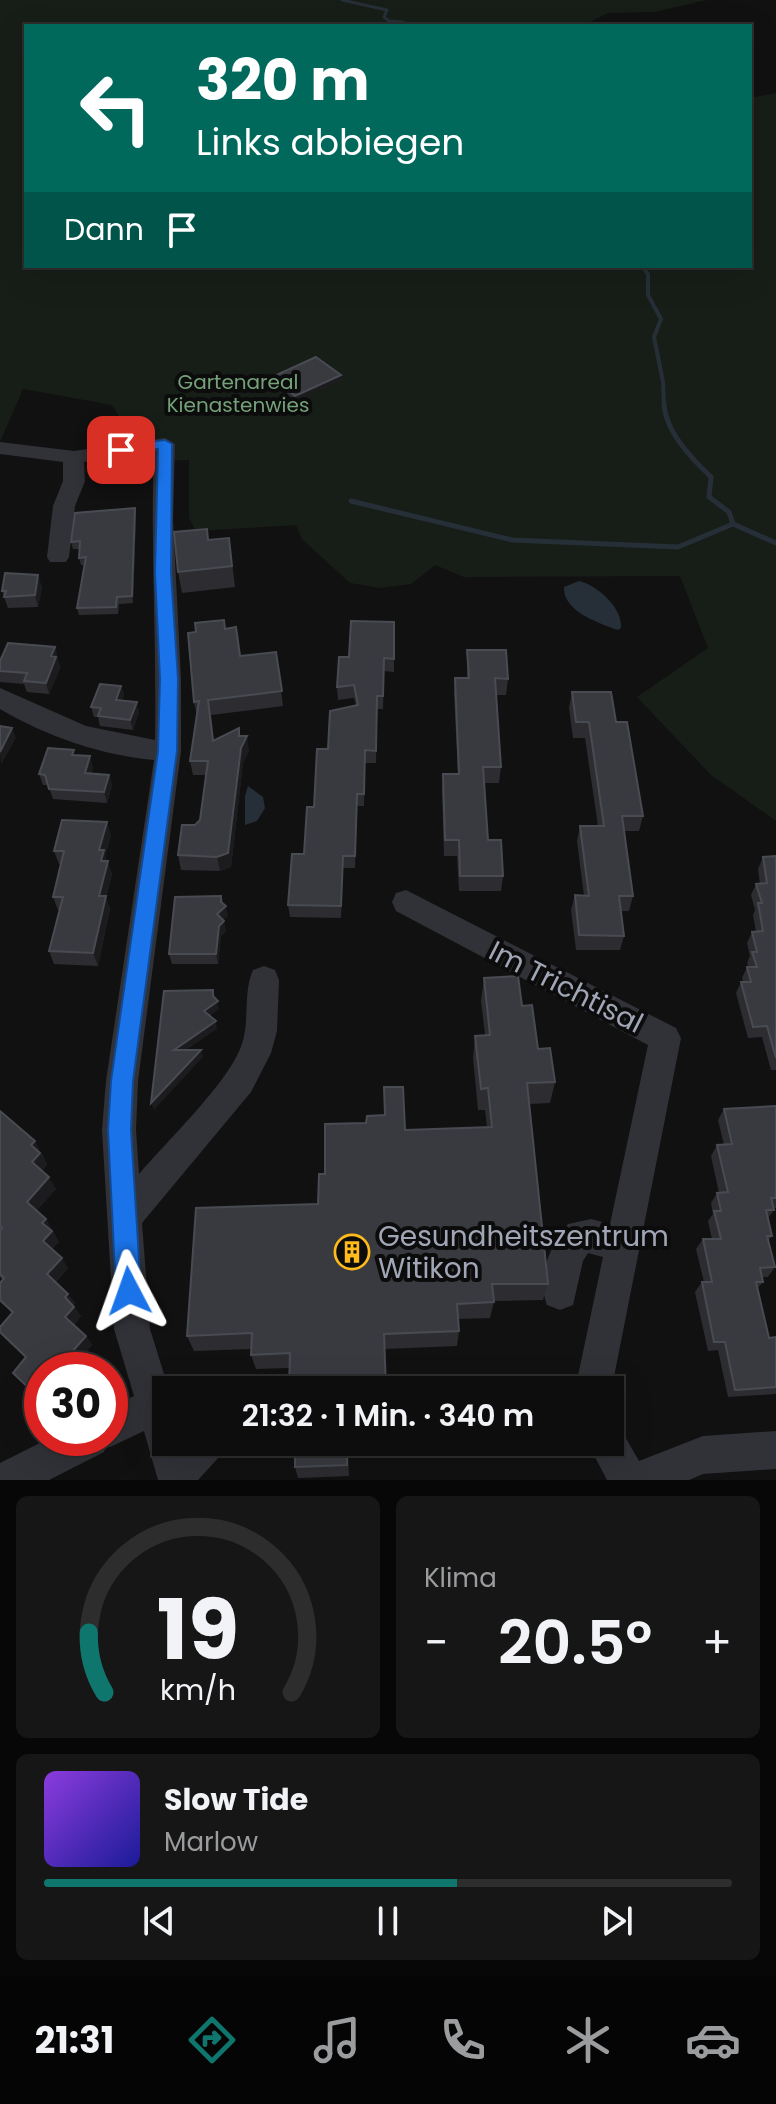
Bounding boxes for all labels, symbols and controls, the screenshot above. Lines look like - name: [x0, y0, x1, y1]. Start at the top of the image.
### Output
- text: 320 m: [196, 41, 370, 120]
- icon: left: [64, 56, 168, 160]
- text: Links abbiegen: [196, 117, 464, 168]
- text: Dann: [64, 208, 144, 251]
- icon: arrive: [160, 208, 204, 252]
- park label: Gartenareal Kienastenwies: [167, 368, 309, 419]
- pin: [87, 416, 155, 484]
- icon: arrive: [99, 428, 143, 472]
- street label: Im Trichtisal: [482, 931, 650, 1043]
- place label: Gesundheitszentrum Witikon: [378, 1217, 669, 1288]
- building icon: Gesundheitszentrum Witikon: [333, 1233, 371, 1271]
- position arrow: [87, 1249, 171, 1333]
- speed limit sign: 30: [24, 1352, 128, 1456]
- text: 21:32 · 1 Min. · 340 m: [242, 1394, 534, 1437]
- text: Klima: [424, 1560, 497, 1596]
- text: 19: [157, 1572, 239, 1688]
- text: 20.5°: [498, 1601, 652, 1685]
- text: −: [424, 1612, 448, 1673]
- text: +: [702, 1612, 732, 1673]
- text: km/h: [160, 1670, 236, 1710]
- text: Slow Tide: [164, 1778, 308, 1821]
- text: Marlow: [164, 1824, 258, 1860]
- icon: previous: [137, 1899, 181, 1943]
- icon: pause: [366, 1899, 410, 1943]
- icon: next: [595, 1899, 639, 1943]
- icon: directions: [184, 2012, 240, 2068]
- icon: music: [309, 2012, 365, 2068]
- icon: phone: [435, 2012, 491, 2068]
- icon: climate: [560, 2012, 616, 2068]
- icon: car: [685, 2012, 741, 2068]
- text: 21:31: [35, 2015, 114, 2066]

